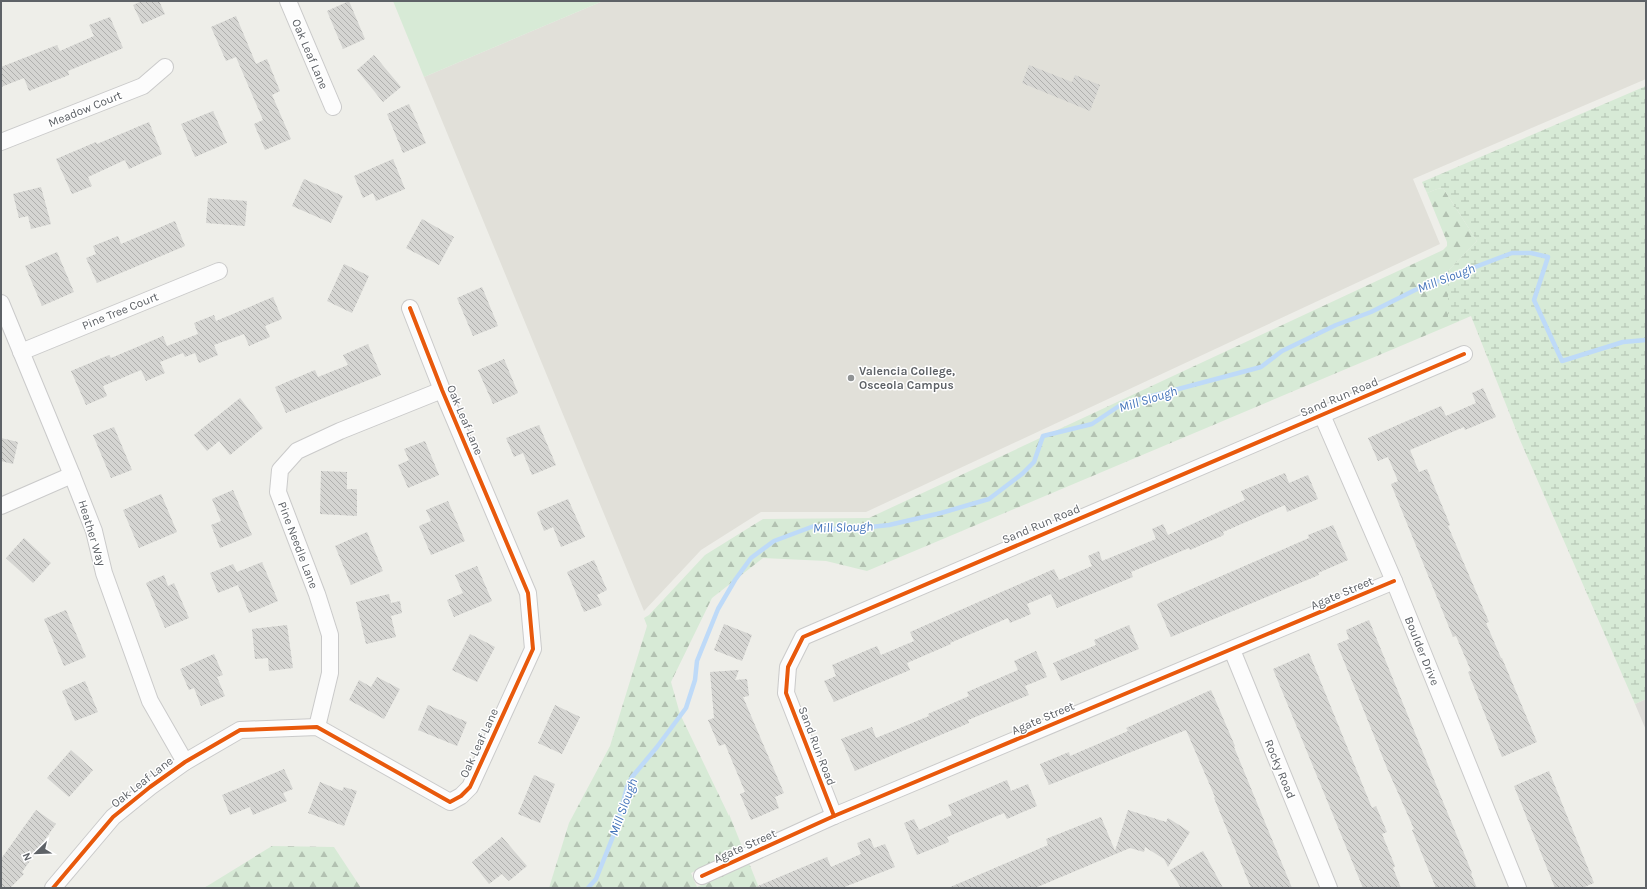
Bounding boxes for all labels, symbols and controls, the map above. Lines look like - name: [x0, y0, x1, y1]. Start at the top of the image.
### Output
- street label: Oak Leaf Lane: [289, 17, 331, 91]
- street label: Meadow Court: [46, 88, 124, 130]
- water label: Mill Slough: [1415, 260, 1477, 296]
- street label: Pine Tree Court: [80, 289, 161, 333]
- place label: Valencia College, Osceola Campus: [859, 364, 955, 392]
- marker: Valencia College, Osceola Campus: [846, 373, 856, 383]
- street label: Sand Run Road: [1298, 374, 1380, 420]
- street label: Oak Leaf Lane: [444, 383, 486, 457]
- water label: Mill Slough: [1117, 383, 1179, 415]
- street label: Heather Way: [75, 498, 109, 568]
- street label: Pine Needle Lane: [275, 499, 321, 591]
- street label: Sand Run Road: [1000, 501, 1082, 547]
- water label: Mill Slough: [813, 518, 873, 536]
- street label: Agate Street: [1309, 573, 1376, 612]
- street label: Boulder Drive: [1402, 614, 1442, 688]
- street label: Agate Street: [1010, 698, 1077, 737]
- street label: Sand Run Road: [796, 705, 838, 787]
- street label: Oak Leaf Lane: [457, 706, 501, 780]
- street label: Rocky Road: [1262, 737, 1298, 801]
- street label: Oak Leaf Lane: [108, 753, 176, 811]
- water label: Mill Slough: [606, 776, 640, 838]
- street label: Agate Street: [712, 826, 779, 866]
- north arrow: [16, 833, 56, 873]
- text: N: [20, 851, 35, 863]

